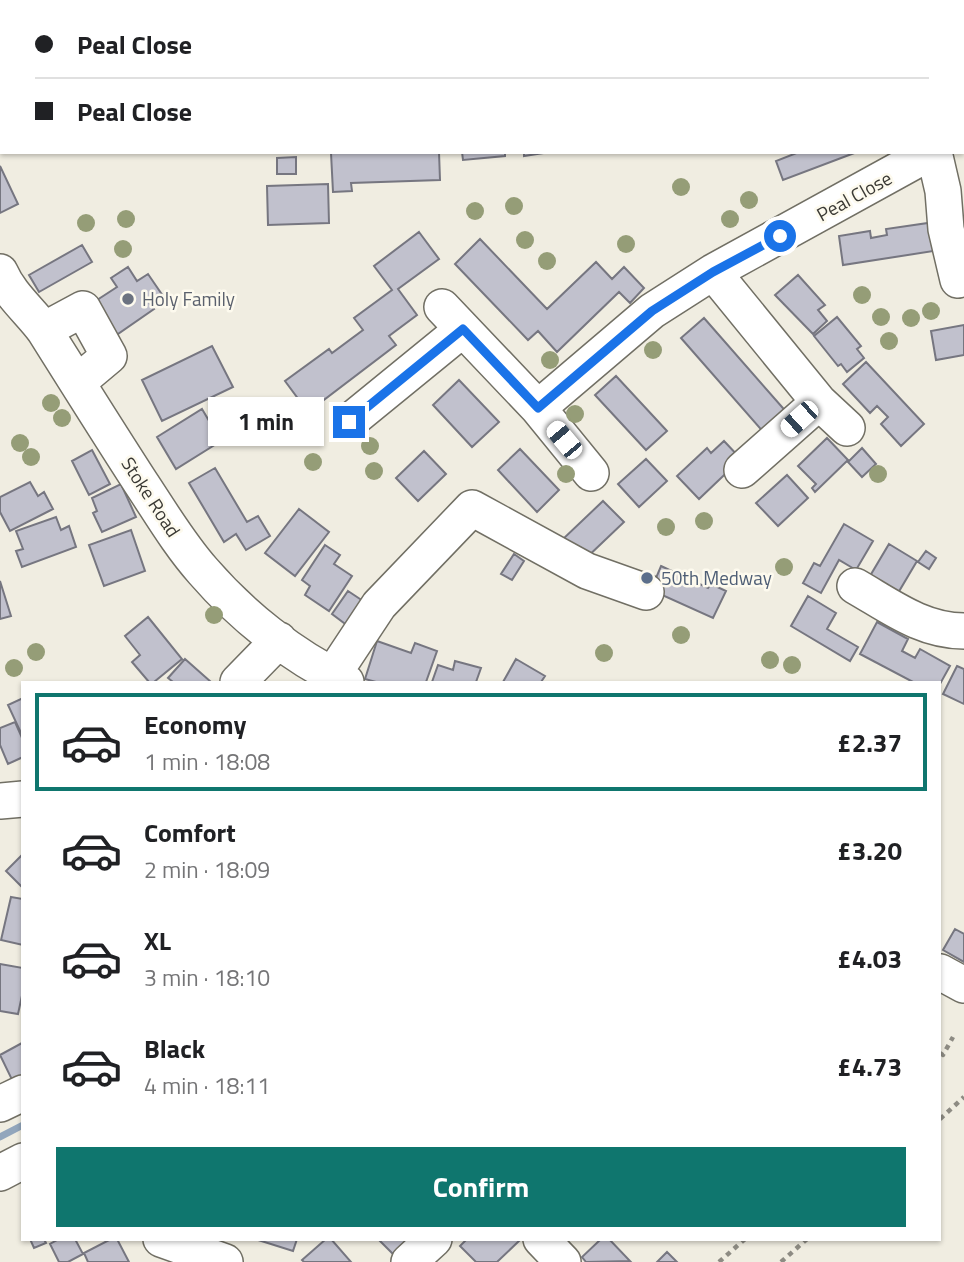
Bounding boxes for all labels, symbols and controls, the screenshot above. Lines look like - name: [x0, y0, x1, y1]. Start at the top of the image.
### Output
- text: Peal Close: [77, 25, 192, 64]
- text: Peal Close: [77, 92, 192, 131]
- street label: Peal Close: [811, 163, 897, 228]
- route start: [764, 220, 796, 252]
- place label: Holy Family: [142, 284, 235, 313]
- marker: Holy Family: [120, 291, 136, 307]
- car: [777, 397, 822, 441]
- callout: 1 min: [209, 398, 324, 446]
- text: 1 min: [238, 404, 294, 439]
- route end: [333, 406, 365, 438]
- car: [543, 417, 586, 463]
- street label: Stoke Road: [115, 451, 188, 543]
- place label: 50th Medway: [661, 563, 772, 592]
- marker: 50th Medway: [639, 570, 655, 586]
- text: Economy: [144, 705, 246, 744]
- icon: car: [60, 711, 123, 774]
- text: £2.37: [837, 723, 902, 762]
- text: 1 min · 18:08: [144, 744, 270, 779]
- text: Comfort: [144, 813, 236, 852]
- icon: car: [60, 819, 123, 882]
- text: £3.20: [837, 831, 902, 870]
- text: 2 min · 18:09: [144, 852, 270, 887]
- text: XL: [144, 921, 171, 960]
- icon: car: [60, 927, 123, 990]
- text: £4.03: [837, 939, 902, 978]
- text: 3 min · 18:10: [144, 960, 270, 995]
- text: Black: [144, 1029, 205, 1068]
- icon: car: [60, 1035, 123, 1098]
- text: £4.73: [837, 1047, 902, 1086]
- text: 4 min · 18:11: [144, 1068, 270, 1103]
- button: Confirm: [56, 1147, 906, 1227]

